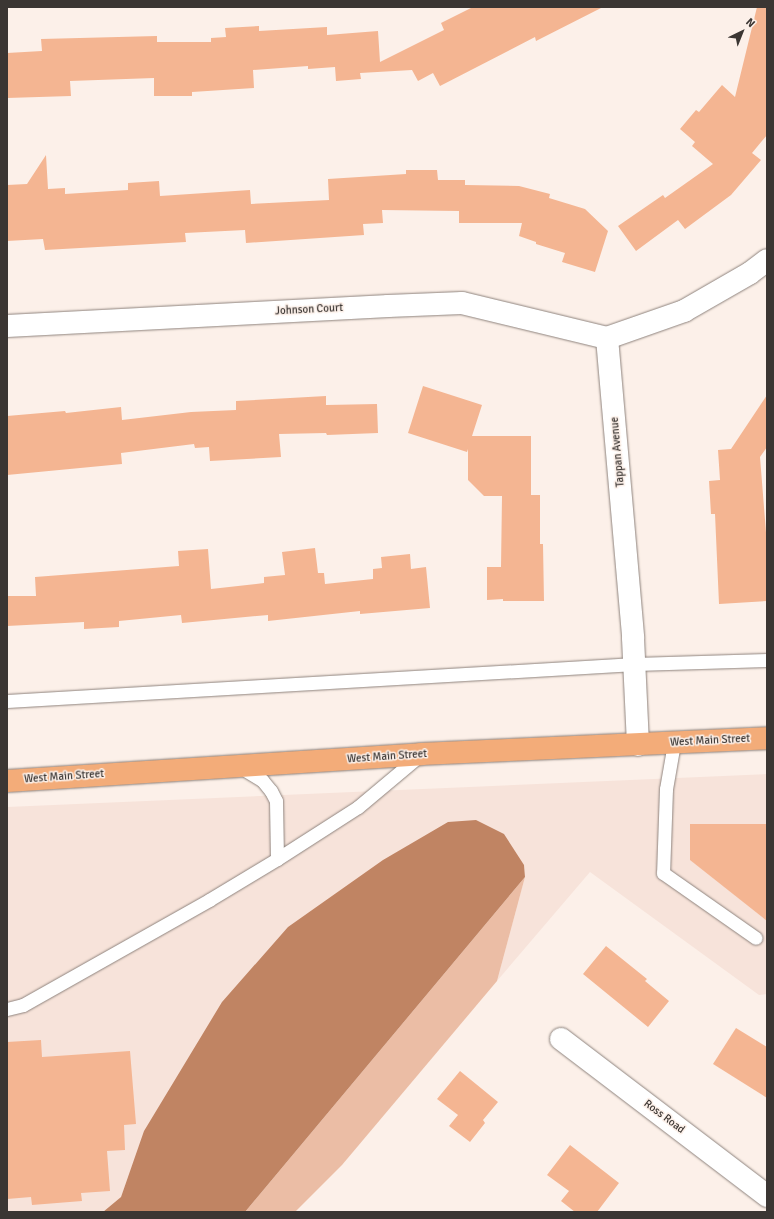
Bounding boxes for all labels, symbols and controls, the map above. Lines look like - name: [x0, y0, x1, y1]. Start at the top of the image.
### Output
- north arrow: [722, 12, 762, 52]
- text: N: [743, 15, 758, 30]
- street label: Johnson Court: [275, 302, 343, 318]
- street label: Tappan Avenue: [608, 416, 628, 488]
- street label: West Main Street: [670, 732, 750, 750]
- street label: West Main Street: [347, 748, 427, 766]
- street label: West Main Street: [24, 768, 104, 786]
- street label: Ross Road: [641, 1097, 687, 1137]

